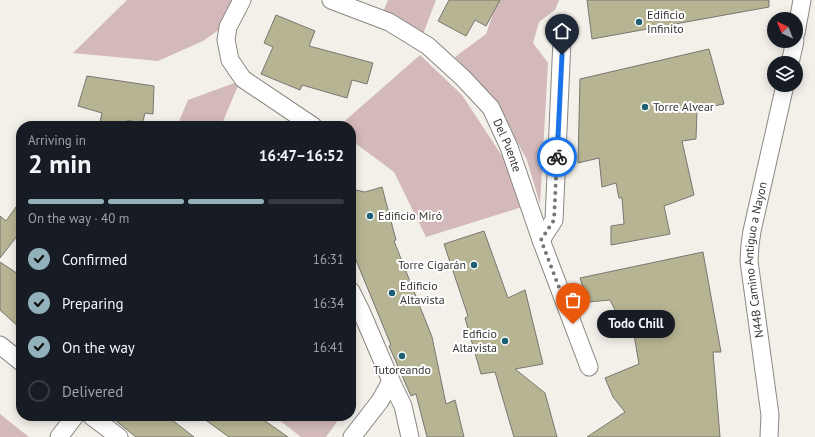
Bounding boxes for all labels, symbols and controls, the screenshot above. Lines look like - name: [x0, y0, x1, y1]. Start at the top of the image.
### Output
- place label: Edificio Infinito: [647, 7, 685, 36]
- north arrow: [767, 12, 803, 48]
- map controls: [767, 12, 803, 92]
- pin: [545, 14, 579, 55]
- marker: Edificio Infinito: [634, 17, 644, 27]
- icon: home: [551, 20, 573, 42]
- button: layers: [767, 56, 803, 92]
- place label: Torre Alvear: [653, 99, 714, 114]
- marker: Torre Alvear: [640, 102, 650, 112]
- street label: Del Puente: [490, 116, 525, 174]
- text: Arriving in: [28, 132, 86, 149]
- courier: [537, 137, 577, 177]
- text: 16:47–16:52: [259, 146, 344, 165]
- icon: bike: [546, 146, 568, 168]
- text: 2 min: [28, 147, 91, 180]
- street label: N44B Camino Antiguo a Nayon: [741, 180, 770, 339]
- place label: Edificio Miró: [378, 208, 442, 223]
- text: On the way · 40 m: [28, 210, 129, 227]
- marker: Edificio Miró: [365, 211, 375, 221]
- icon: check: [28, 248, 50, 270]
- text: Confirmed: [62, 250, 127, 269]
- text: 16:31: [313, 251, 344, 268]
- place label: Torre Cigarán: [398, 257, 466, 272]
- marker: Torre Cigarán: [469, 260, 479, 270]
- place label: Edificio Altavista: [400, 278, 445, 307]
- pin: [556, 283, 590, 324]
- marker: Edificio Altavista: [387, 288, 397, 298]
- icon: bag: [562, 289, 584, 311]
- icon: check: [28, 292, 50, 314]
- text: Preparing: [62, 294, 124, 313]
- text: 16:34: [313, 295, 344, 312]
- callout: Todo Chill: [597, 310, 675, 338]
- text: Todo Chill: [608, 315, 664, 332]
- place label: Edficio Altavista: [452, 326, 497, 355]
- icon: check: [28, 336, 50, 358]
- marker: Edficio Altavista: [500, 336, 510, 346]
- text: On the way: [62, 338, 135, 357]
- text: 16:41: [313, 339, 344, 356]
- marker: Tutoreando: [397, 351, 407, 361]
- place label: Tutoreando: [373, 362, 431, 377]
- text: Delivered: [62, 382, 123, 401]

